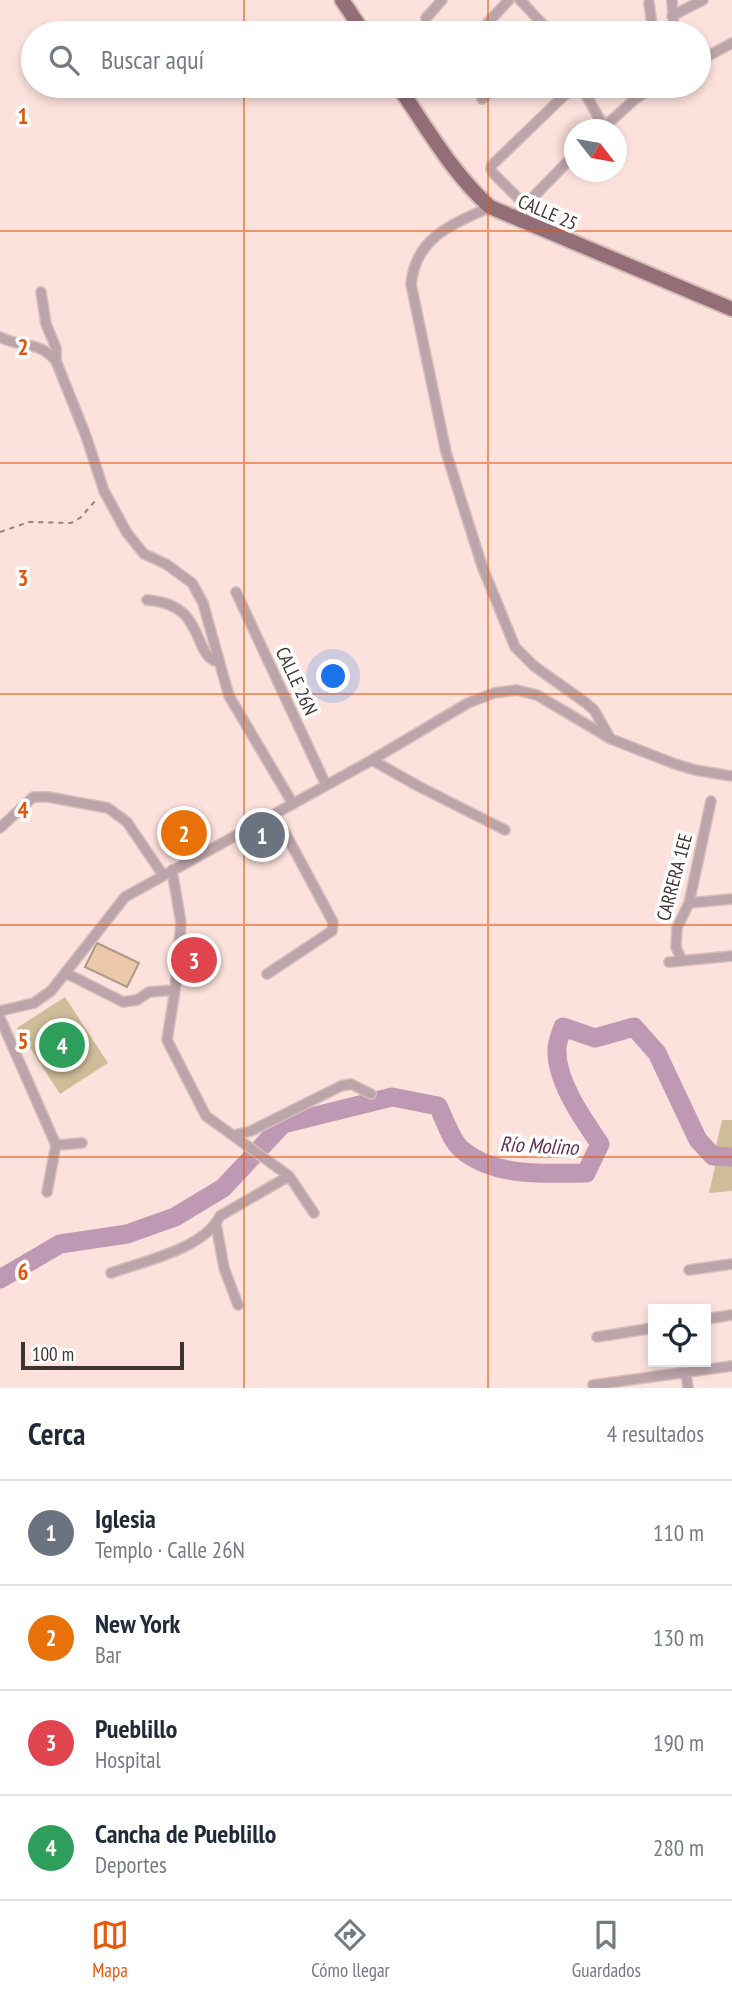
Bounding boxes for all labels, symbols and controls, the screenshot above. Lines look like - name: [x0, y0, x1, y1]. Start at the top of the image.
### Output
- search box: [21, 21, 711, 98]
- icon: search: [45, 41, 83, 79]
- text: Buscar aquí: [101, 43, 204, 76]
- text: 1: [18, 101, 29, 130]
- north arrow: [564, 119, 627, 182]
- street label: CALLE 25: [515, 189, 581, 235]
- text: 2: [18, 332, 29, 361]
- text: 3: [18, 563, 29, 592]
- street label: CALLE 26N: [271, 643, 323, 719]
- your location: [316, 659, 350, 693]
- text: 4: [18, 795, 29, 824]
- pin: 2: [161, 807, 207, 859]
- pin: 1: [239, 809, 285, 861]
- street label: CARRERA 1EE: [651, 831, 697, 923]
- pin: 3: [171, 934, 217, 986]
- pin: 4: [39, 1019, 85, 1071]
- text: 5: [18, 1026, 29, 1055]
- water label: Río Molino: [499, 1130, 581, 1161]
- text: 6: [18, 1257, 29, 1286]
- map controls: [648, 1304, 711, 1367]
- button: locate: [648, 1304, 711, 1367]
- scale bar: [21, 1339, 184, 1371]
- text: 100 m: [32, 1342, 74, 1366]
- text: Cerca: [28, 1414, 85, 1453]
- text: 4 resultados: [607, 1419, 704, 1448]
- text: Iglesia: [95, 1502, 156, 1535]
- text: 1: [46, 1518, 57, 1547]
- text: 110 m: [653, 1518, 704, 1547]
- text: Templo · Calle 26N: [95, 1535, 245, 1564]
- text: New York: [95, 1607, 180, 1640]
- text: 2: [46, 1623, 57, 1652]
- text: 130 m: [653, 1623, 704, 1652]
- text: Bar: [95, 1640, 121, 1669]
- text: Pueblillo: [95, 1712, 177, 1745]
- text: 3: [46, 1728, 57, 1757]
- text: 190 m: [653, 1728, 704, 1757]
- text: Hospital: [95, 1745, 161, 1774]
- text: Cancha de Pueblillo: [95, 1817, 276, 1850]
- text: 4: [46, 1833, 57, 1862]
- text: 280 m: [653, 1833, 704, 1862]
- text: Deportes: [95, 1850, 167, 1879]
- tab: Mapa: [91, 1916, 129, 1982]
- tab: Cómo llegar: [311, 1916, 390, 1982]
- tab: Guardados: [572, 1916, 641, 1982]

